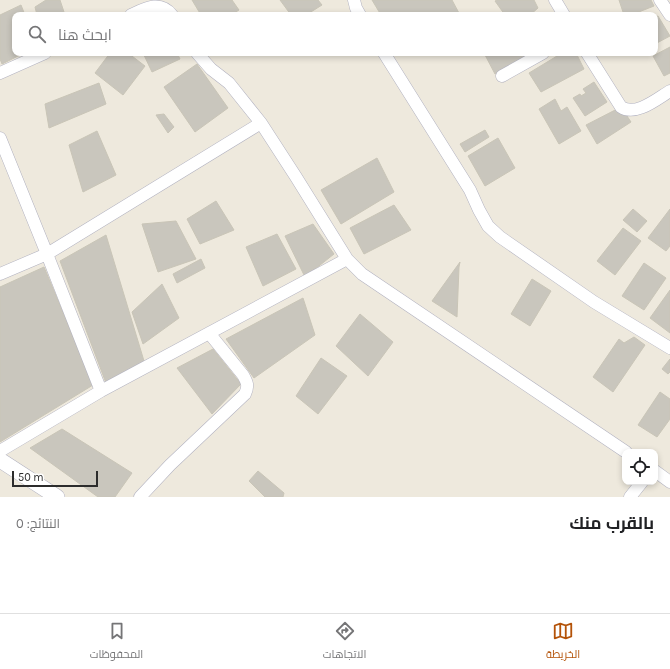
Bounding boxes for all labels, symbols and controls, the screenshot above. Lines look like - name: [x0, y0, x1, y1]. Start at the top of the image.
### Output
- search box: [12, 12, 658, 56]
- icon: search: [26, 23, 48, 45]
- text: ابحث هنا: [58, 26, 112, 44]
- map controls: [622, 449, 658, 485]
- button: locate: [622, 449, 658, 485]
- scale bar: [12, 469, 98, 488]
- text: 50 m: [18, 471, 44, 484]
- text: بالقرب منك: [570, 513, 654, 533]
- text: النتائج: 0: [16, 516, 60, 531]
- tab: المحفوظات: [90, 620, 143, 664]
- tab: الاتجاهات: [323, 620, 366, 664]
- tab: الخريطة: [546, 620, 580, 664]

